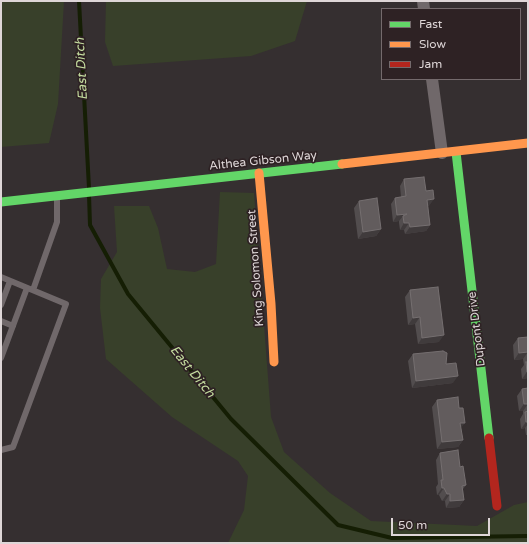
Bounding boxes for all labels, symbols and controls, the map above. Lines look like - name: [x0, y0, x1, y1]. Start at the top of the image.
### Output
- legend: [381, 8, 521, 80]
- text: Fast: [419, 17, 442, 31]
- water label: East Ditch: [73, 37, 91, 101]
- text: Slow: [419, 37, 446, 51]
- text: Jam: [419, 57, 442, 71]
- street label: Althea Gibson Way: [208, 148, 318, 174]
- street label: King Solomon Street: [245, 209, 267, 327]
- street label: Dupont Drive: [465, 291, 489, 367]
- water label: East Ditch: [166, 343, 218, 401]
- scale bar: [393, 510, 492, 536]
- text: 50 m: [398, 518, 427, 532]

